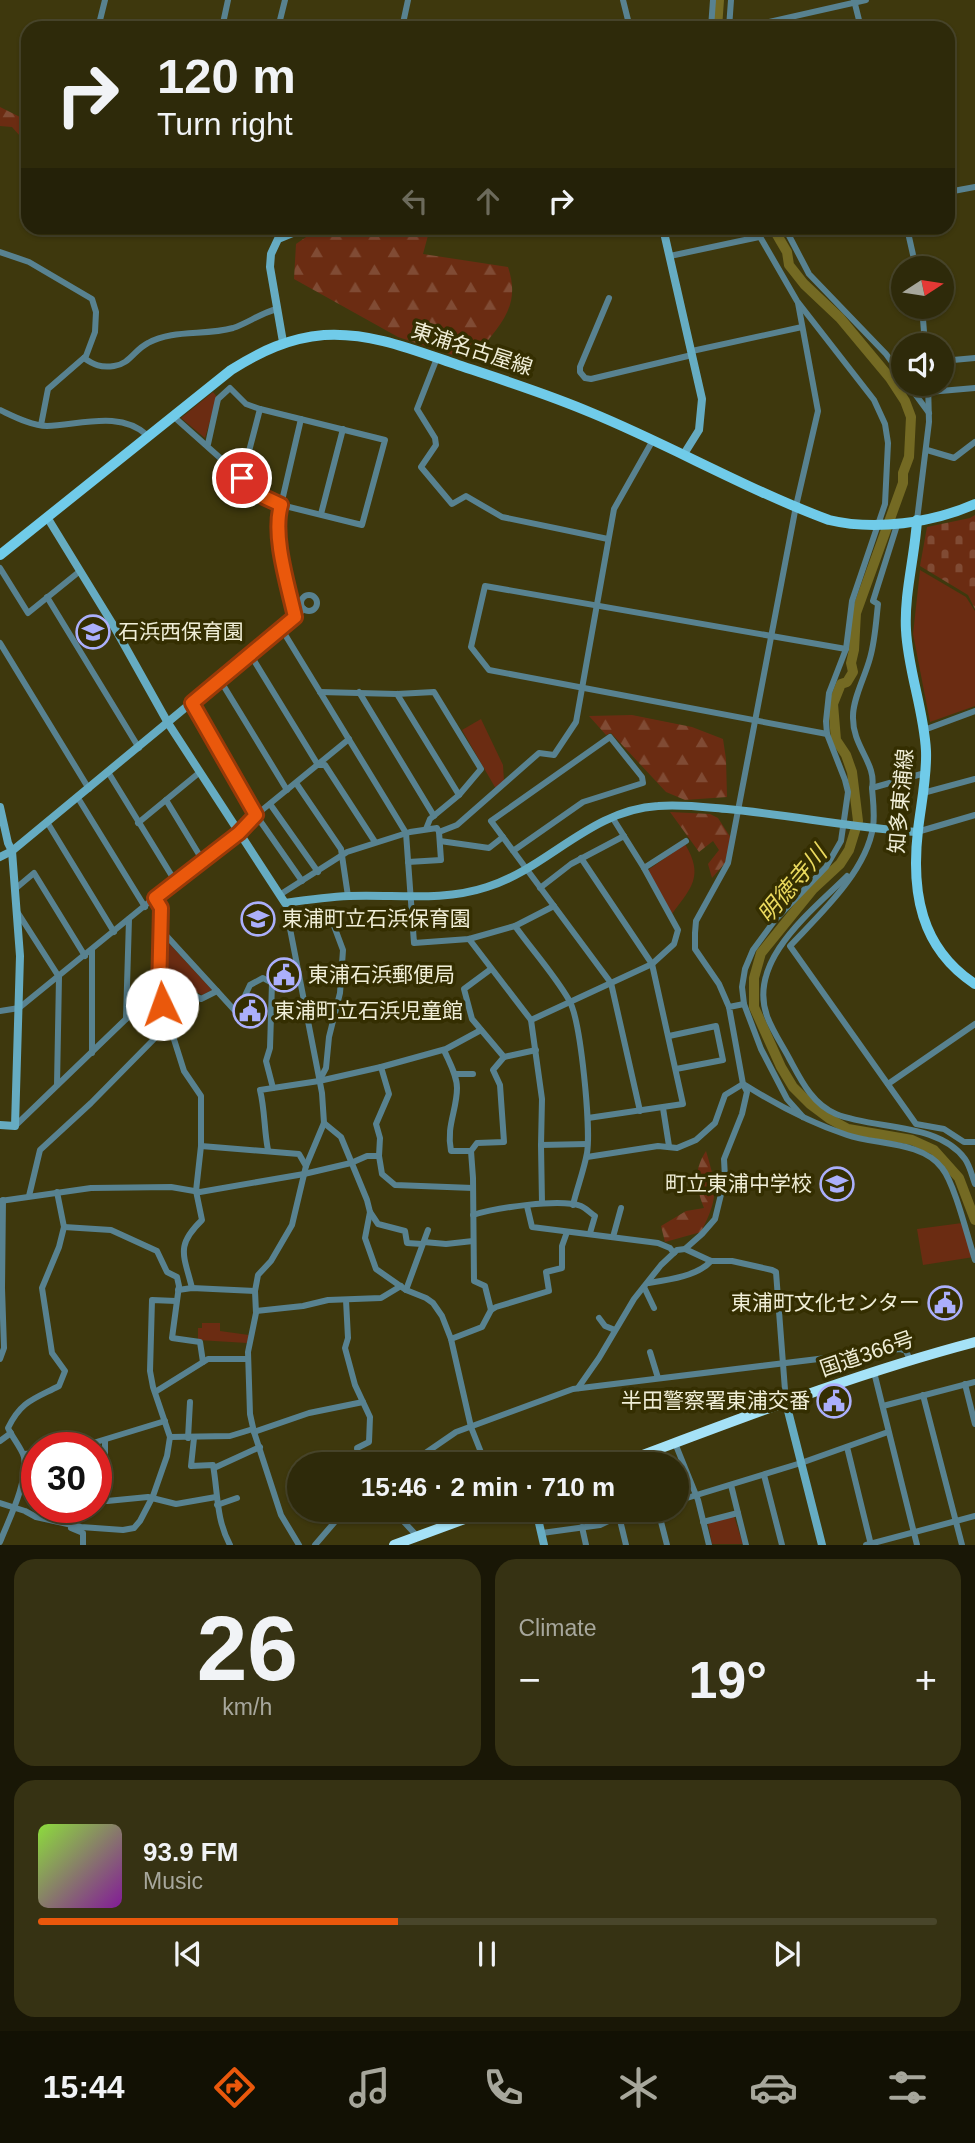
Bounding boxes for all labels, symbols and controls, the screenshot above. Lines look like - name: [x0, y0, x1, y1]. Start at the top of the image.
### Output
- icon: right: [42, 49, 133, 140]
- text: 120 m: [157, 49, 296, 103]
- text: Turn right: [157, 106, 293, 142]
- icon: left: [396, 182, 434, 220]
- icon: ahead: [469, 182, 507, 220]
- icon: right: [542, 182, 580, 220]
- north arrow: [891, 256, 954, 318]
- map controls: [891, 256, 954, 396]
- street label: 東浦名古屋線: [409, 318, 536, 379]
- button: sound: [891, 333, 954, 396]
- pin: [212, 448, 272, 508]
- icon: arrive: [223, 459, 261, 497]
- school or university icon: 石浜西保育園: [74, 613, 112, 651]
- place label: 石浜西保育園: [118, 620, 244, 643]
- street label: 知多東浦線: [884, 748, 917, 854]
- water label: 明徳寺川: [752, 838, 833, 928]
- school or university icon: 東浦町立石浜保育園: [239, 900, 277, 938]
- place label: 東浦町立石浜保育園: [282, 907, 471, 930]
- public building icon: 東浦石浜郵便局: [265, 956, 303, 994]
- place label: 東浦石浜郵便局: [308, 963, 455, 986]
- position arrow: [125, 967, 199, 1041]
- public building icon: 東浦町立石浜児童館: [231, 992, 269, 1030]
- place label: 東浦町立石浜児童館: [274, 999, 463, 1022]
- school or university icon: 町立東浦中学校: [818, 1165, 856, 1203]
- place label: 町立東浦中学校: [665, 1172, 812, 1195]
- public building icon: 東浦町文化センター: [926, 1284, 964, 1322]
- place label: 東浦町文化センター: [731, 1291, 920, 1314]
- street label: 国道366号: [817, 1327, 917, 1380]
- public building icon: 半田警察署東浦交番: [815, 1382, 853, 1420]
- place label: 半田警察署東浦交番: [621, 1389, 810, 1412]
- speed limit sign: 30: [21, 1432, 112, 1523]
- text: 15:46 · 2 min · 710 m: [361, 1472, 615, 1502]
- text: 26: [197, 1598, 298, 1699]
- text: Climate: [519, 1615, 596, 1641]
- text: 19°: [688, 1651, 767, 1709]
- text: −: [519, 1659, 541, 1701]
- text: +: [915, 1659, 937, 1701]
- text: km/h: [222, 1694, 272, 1720]
- text: 93.9 FM: [143, 1837, 238, 1867]
- text: Music: [143, 1868, 203, 1894]
- icon: previous: [169, 1935, 207, 1973]
- icon: pause: [468, 1935, 506, 1973]
- icon: next: [768, 1935, 806, 1973]
- icon: directions: [210, 2063, 259, 2112]
- icon: music: [345, 2063, 394, 2112]
- icon: phone: [479, 2063, 528, 2112]
- icon: climate: [614, 2063, 663, 2112]
- icon: car: [749, 2063, 798, 2112]
- icon: filters: [883, 2063, 932, 2112]
- text: 15:44: [43, 2069, 125, 2105]

